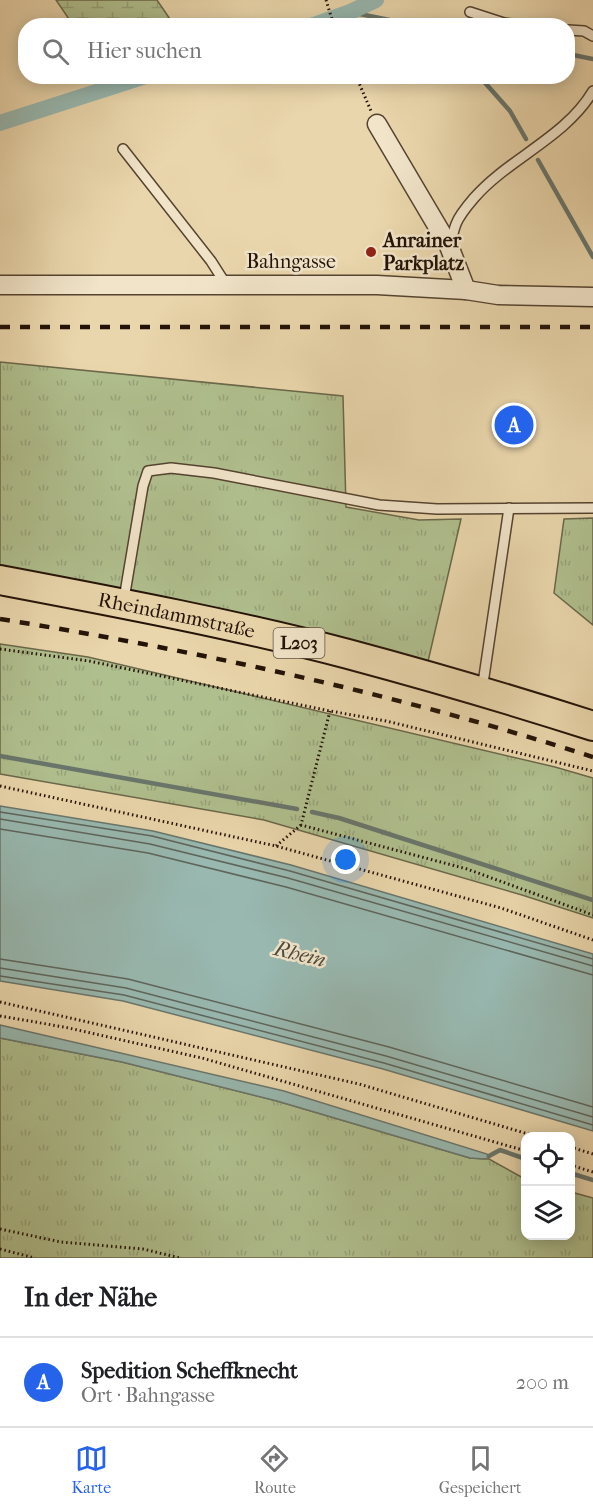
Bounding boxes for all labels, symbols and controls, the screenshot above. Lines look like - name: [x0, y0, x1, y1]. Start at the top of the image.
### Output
- search box: [18, 18, 575, 84]
- icon: search: [39, 35, 72, 68]
- text: Hier suchen: [87, 38, 202, 64]
- place label: Anrainer Parkplatz: [381, 229, 464, 275]
- marker: Anrainer Parkplatz: [364, 245, 378, 259]
- street label: Bahngasse: [246, 250, 336, 273]
- pin: A: [494, 402, 534, 448]
- street label: Rheindammstraße: [96, 588, 257, 643]
- road number: L203: [274, 628, 324, 658]
- your location: [331, 845, 360, 874]
- water label: Rhein: [270, 936, 328, 972]
- map controls: [521, 1132, 575, 1240]
- button: locate: [521, 1132, 575, 1186]
- button: layers: [521, 1186, 575, 1240]
- text: In der Nähe: [24, 1282, 157, 1313]
- text: Spedition Scheffknecht: [81, 1358, 298, 1384]
- text: A: [37, 1371, 50, 1394]
- text: 200 m: [516, 1371, 569, 1394]
- text: Ort · Bahngasse: [81, 1384, 215, 1407]
- tab: Karte: [71, 1442, 111, 1497]
- tab: Route: [254, 1442, 296, 1497]
- tab: Gespeichert: [439, 1442, 522, 1497]

